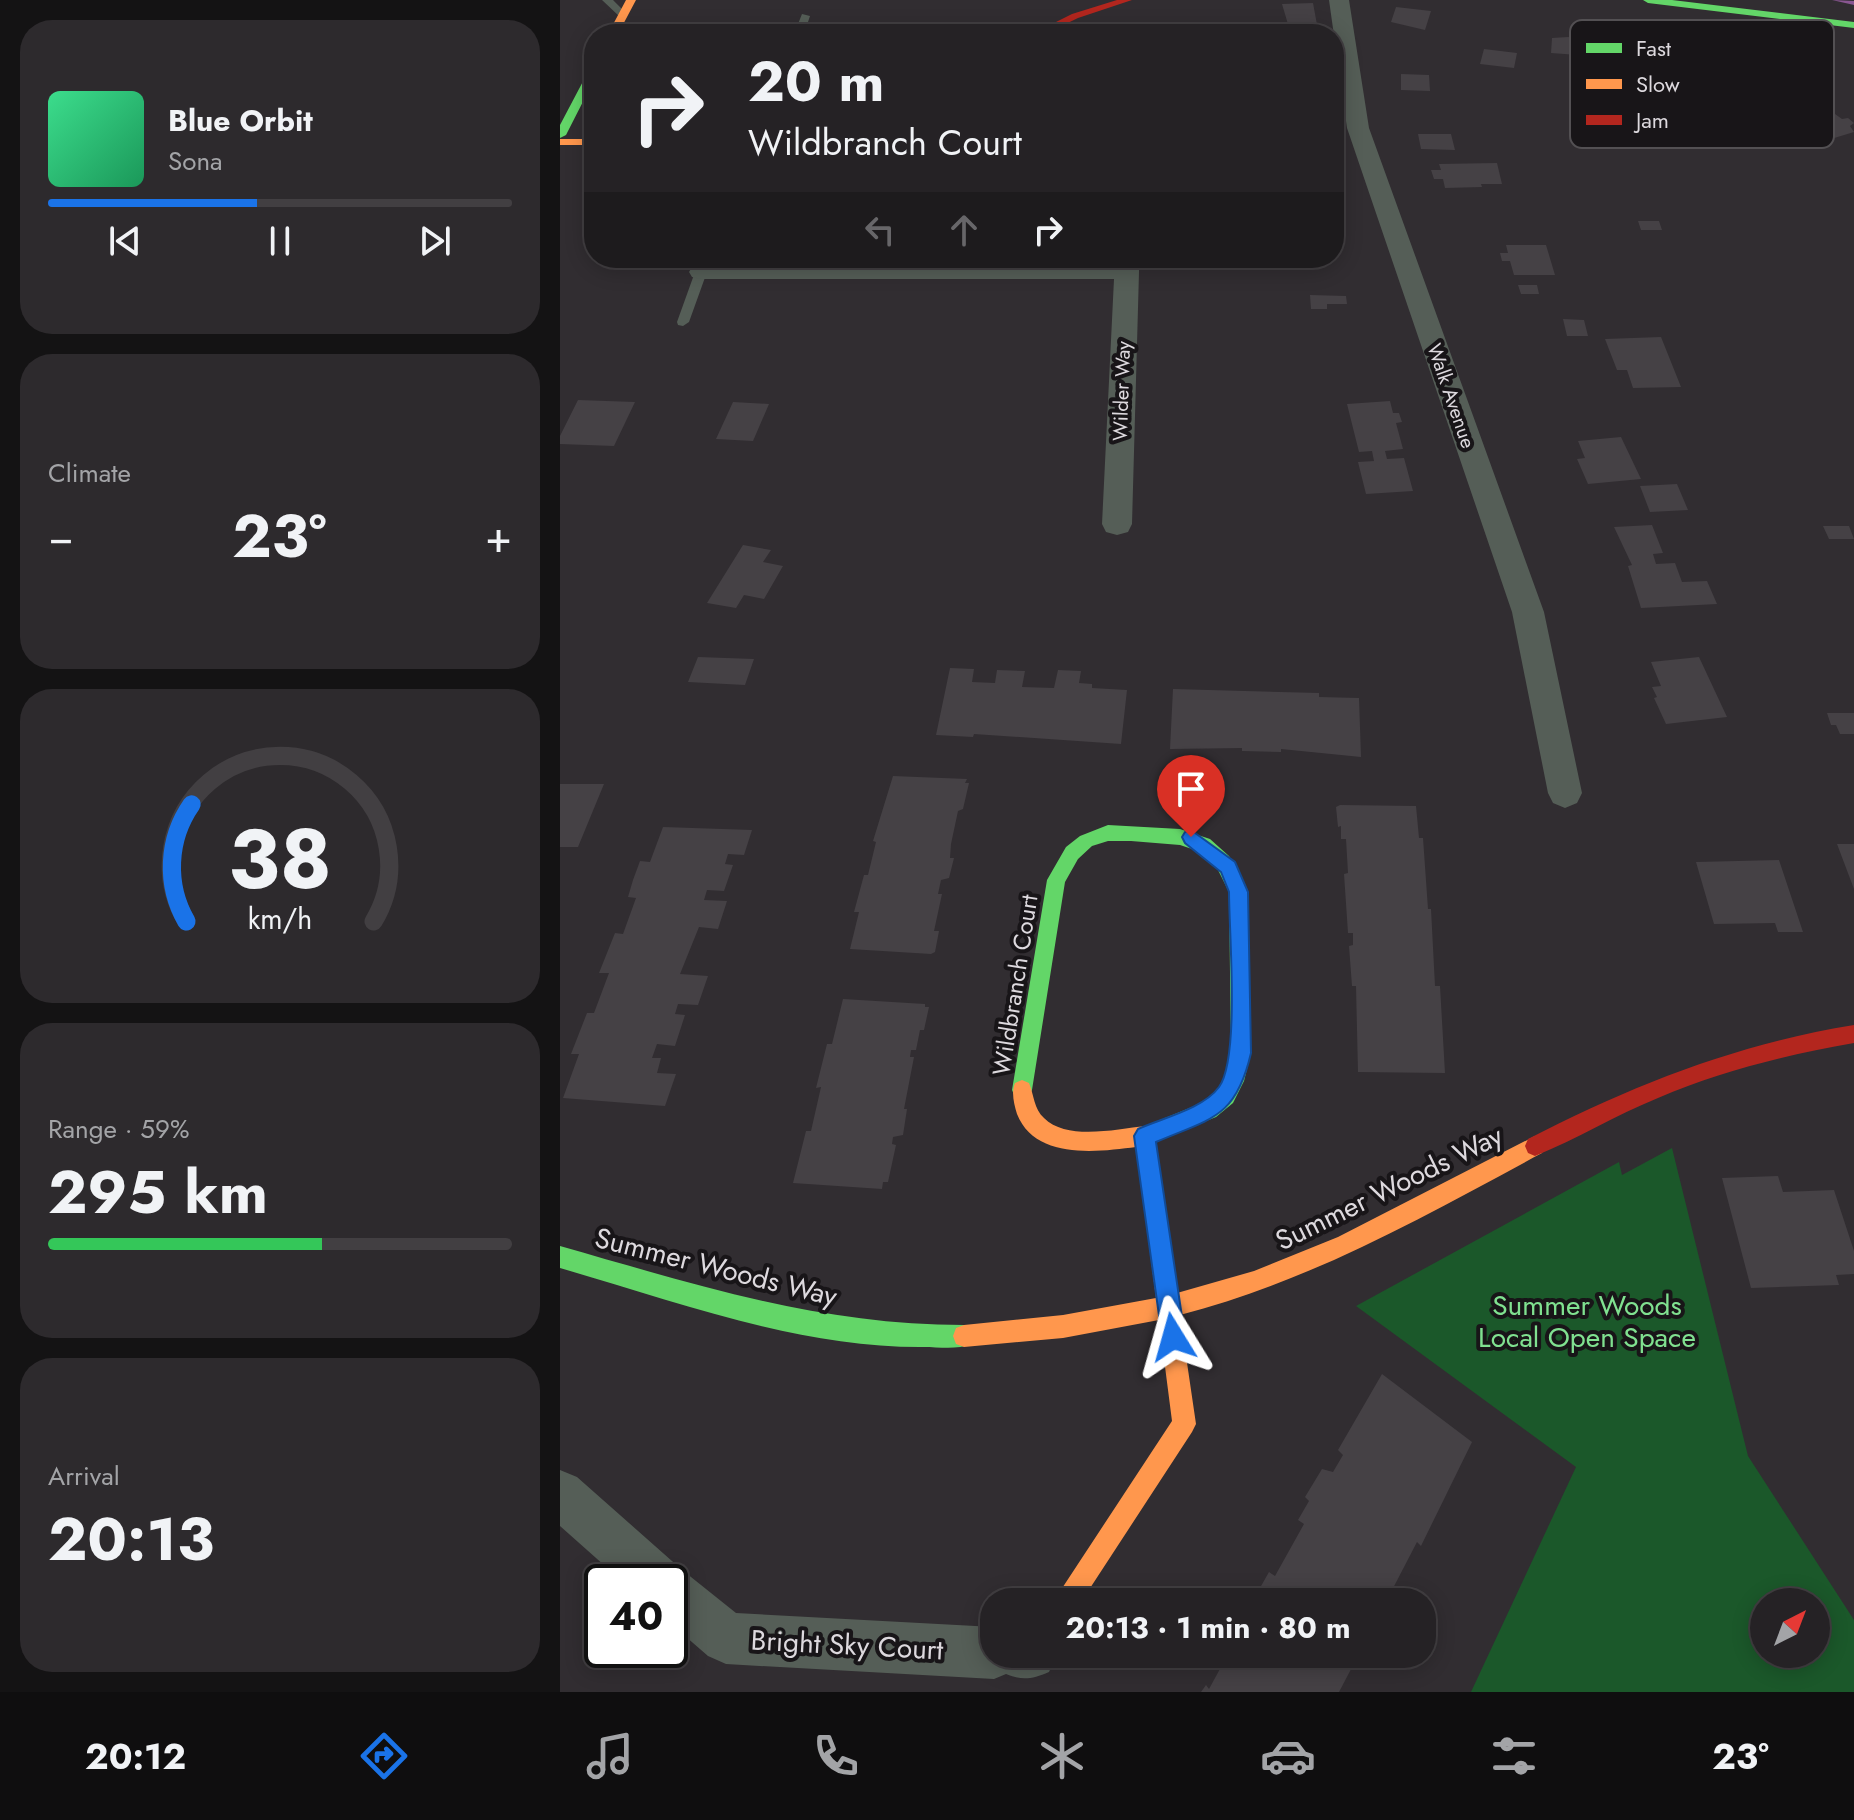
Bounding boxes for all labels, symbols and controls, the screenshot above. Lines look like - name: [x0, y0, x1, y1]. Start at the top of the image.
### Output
- legend: [1570, 20, 1834, 148]
- text: Fast: [1636, 32, 1672, 64]
- text: 20 m: [748, 41, 885, 122]
- icon: right: [616, 56, 720, 160]
- text: Slow: [1636, 68, 1680, 100]
- text: Blue Orbit: [168, 99, 313, 142]
- text: Jam: [1633, 104, 1669, 136]
- text: Wildbranch Court: [748, 116, 1022, 168]
- text: Sona: [168, 142, 223, 180]
- icon: left: [858, 208, 902, 252]
- icon: ahead: [942, 208, 986, 252]
- icon: right: [1026, 208, 1070, 252]
- icon: previous: [103, 219, 147, 263]
- icon: pause: [258, 219, 302, 263]
- icon: next: [413, 219, 457, 263]
- street label: Wilder Way: [1106, 340, 1138, 442]
- street label: Walk Avenue: [1420, 340, 1482, 452]
- text: Climate: [48, 454, 131, 492]
- text: 23°: [232, 493, 327, 580]
- text: −: [48, 505, 74, 569]
- text: +: [485, 505, 512, 569]
- pin: [1157, 755, 1225, 837]
- icon: arrive: [1169, 767, 1213, 811]
- text: 38: [228, 799, 332, 919]
- street label: Wildbranch Court: [983, 892, 1047, 1078]
- text: km/h: [248, 898, 312, 940]
- text: Range · 59%: [48, 1110, 190, 1148]
- street label: Summer Woods Way: [1268, 1115, 1510, 1261]
- text: 295 km: [48, 1149, 268, 1236]
- street label: Summer Woods Way: [591, 1217, 842, 1317]
- park label: Summer Woods Local Open Space: [1478, 1285, 1696, 1358]
- position arrow: [1131, 1295, 1215, 1379]
- text: Arrival: [48, 1457, 120, 1495]
- text: 20:13: [48, 1496, 214, 1583]
- speed limit sign: 40: [584, 1564, 688, 1668]
- north arrow: [1750, 1588, 1830, 1668]
- map controls: [1750, 1588, 1830, 1668]
- text: 20:13 · 1 min · 80 m: [1065, 1606, 1351, 1649]
- street label: Bright Sky Court: [750, 1619, 945, 1671]
- icon: directions: [356, 1728, 412, 1784]
- icon: music: [582, 1728, 638, 1784]
- icon: phone: [808, 1728, 864, 1784]
- icon: climate: [1034, 1728, 1090, 1784]
- icon: car: [1260, 1728, 1316, 1784]
- icon: filters: [1486, 1728, 1542, 1784]
- text: 20:12: [85, 1730, 186, 1782]
- text: 23°: [1712, 1730, 1769, 1782]

